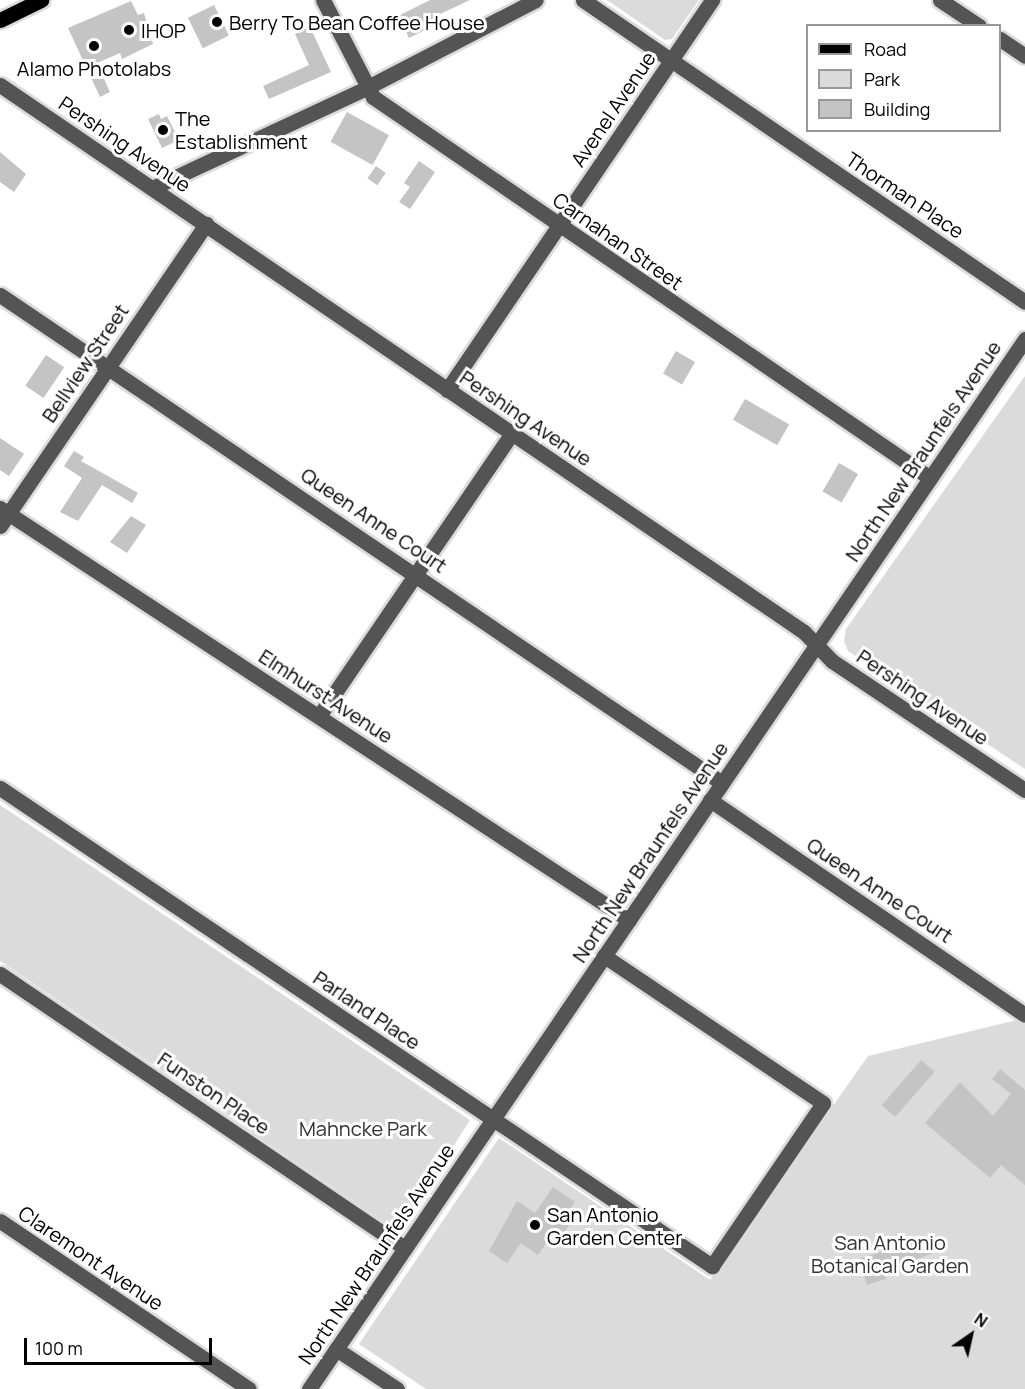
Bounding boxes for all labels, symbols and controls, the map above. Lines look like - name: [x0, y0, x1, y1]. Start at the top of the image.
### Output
- place label: Berry To Bean Coffee House: [229, 10, 485, 34]
- marker: Berry To Bean Coffee House: [210, 15, 224, 29]
- place label: IHOP: [141, 18, 186, 42]
- marker: IHOP: [122, 23, 136, 37]
- legend: [806, 24, 1001, 132]
- text: Road: [864, 37, 907, 61]
- marker: Alamo Photolabs: [87, 39, 101, 53]
- street label: Avenel Avenue: [566, 47, 660, 171]
- place label: Alamo Photolabs: [17, 56, 171, 80]
- text: Park: [864, 67, 900, 91]
- street label: Pershing Avenue: [55, 91, 195, 197]
- text: Building: [864, 97, 930, 121]
- place label: The Establishment: [175, 106, 308, 153]
- marker: The Establishment: [156, 123, 170, 137]
- street label: Thorman Place: [841, 147, 969, 243]
- street label: Carnahan Street: [548, 187, 688, 295]
- street label: Bellview Street: [37, 299, 133, 427]
- street label: North New Braunfels Avenue: [840, 336, 1006, 566]
- street label: Pershing Avenue: [456, 365, 596, 471]
- street label: Queen Anne Court: [297, 462, 451, 578]
- street label: Elmhurst Avenue: [255, 644, 397, 748]
- street label: Pershing Avenue: [853, 644, 993, 750]
- street label: North New Braunfels Avenue: [567, 737, 733, 967]
- street label: Queen Anne Court: [803, 832, 957, 948]
- street label: Parland Place: [309, 965, 425, 1055]
- street label: Funston Place: [153, 1047, 275, 1139]
- park label: Mahncke Park: [299, 1116, 427, 1140]
- street label: North New Braunfels Avenue: [293, 1139, 459, 1369]
- street label: Claremont Avenue: [14, 1201, 168, 1315]
- place label: San Antonio Garden Center: [547, 1202, 682, 1249]
- marker: San Antonio Garden Center: [528, 1218, 542, 1232]
- park label: San Antonio Botanical Garden: [811, 1231, 969, 1278]
- north arrow: [941, 1305, 1001, 1365]
- text: N: [970, 1308, 992, 1332]
- scale bar: [27, 1326, 214, 1364]
- text: 100 m: [35, 1336, 83, 1360]

